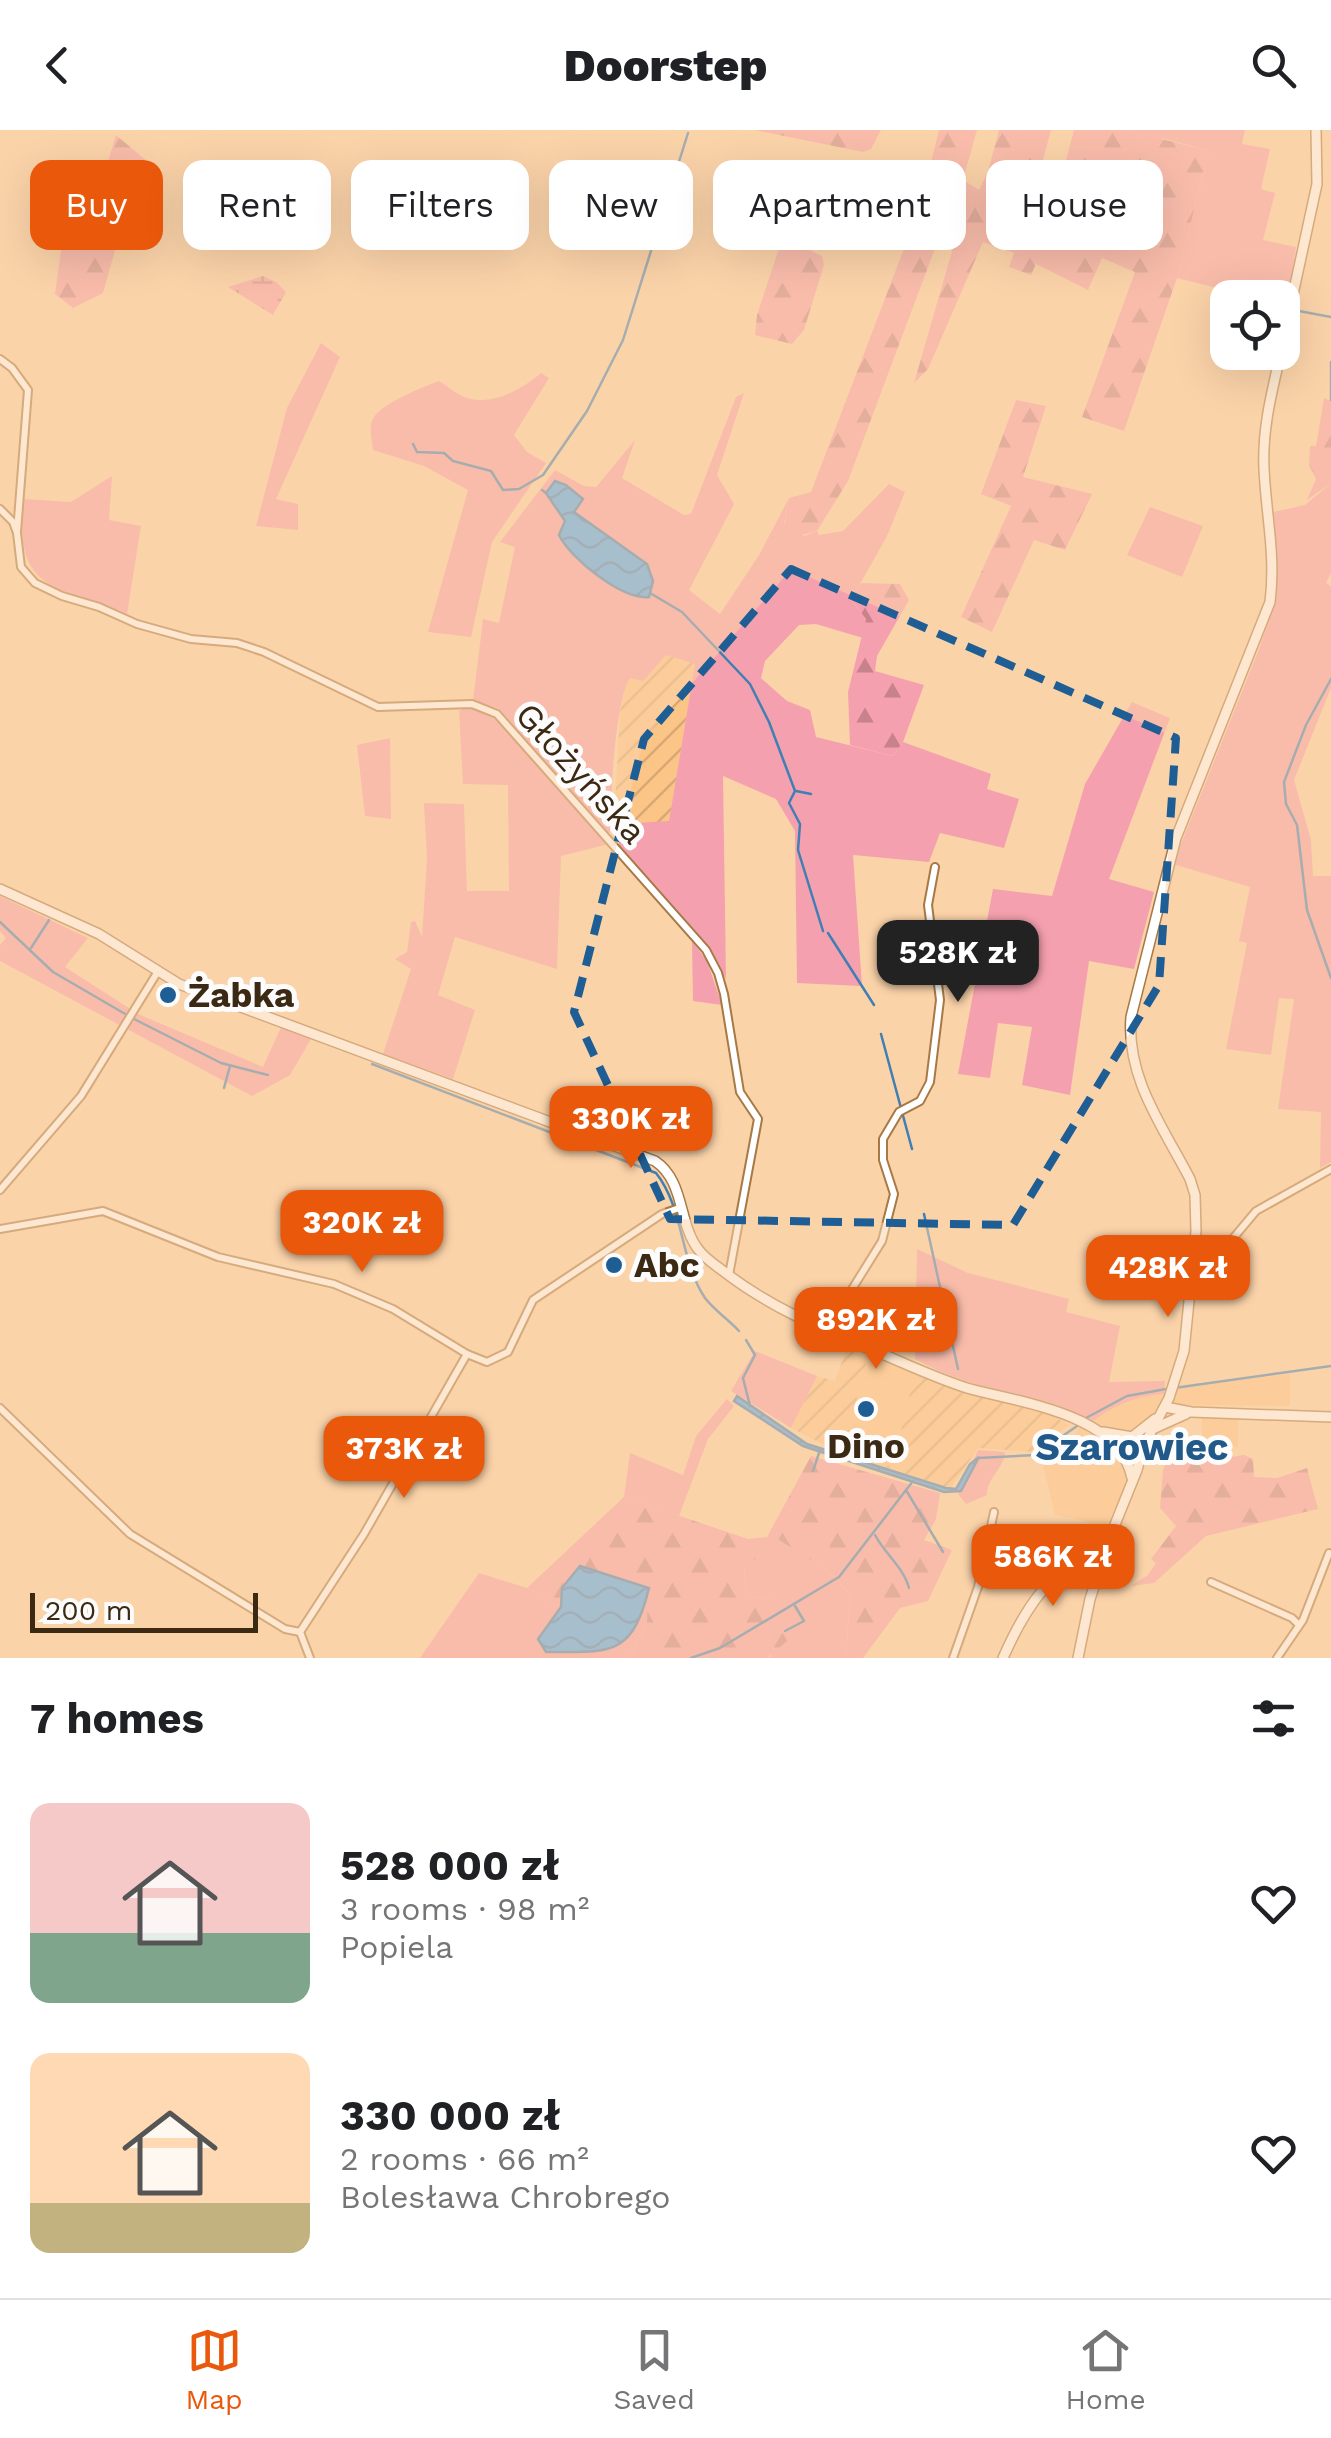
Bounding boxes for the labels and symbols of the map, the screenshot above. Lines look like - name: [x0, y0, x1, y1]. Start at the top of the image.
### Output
- street label: Głożyńska: [507, 694, 655, 852]
- pin: 528K zł: [866, 920, 1050, 1005]
- place label: Żabka: [188, 974, 295, 1016]
- marker: Żabka: [157, 984, 179, 1006]
- pin: 330K zł: [539, 1086, 723, 1171]
- pin: 320K zł: [270, 1190, 454, 1275]
- pin: 428K zł: [1076, 1235, 1260, 1320]
- place label: Abc: [634, 1244, 700, 1286]
- marker: Abc: [603, 1254, 625, 1276]
- pin: 892K zł: [784, 1287, 968, 1372]
- marker: Dino: [855, 1398, 877, 1420]
- pin: 373K zł: [312, 1416, 496, 1501]
- place label: Dino: [827, 1425, 905, 1467]
- district label: Szarowiec: [1035, 1425, 1229, 1469]
- pin: 586K zł: [961, 1524, 1145, 1609]
- scale bar: [30, 1588, 258, 1632]

